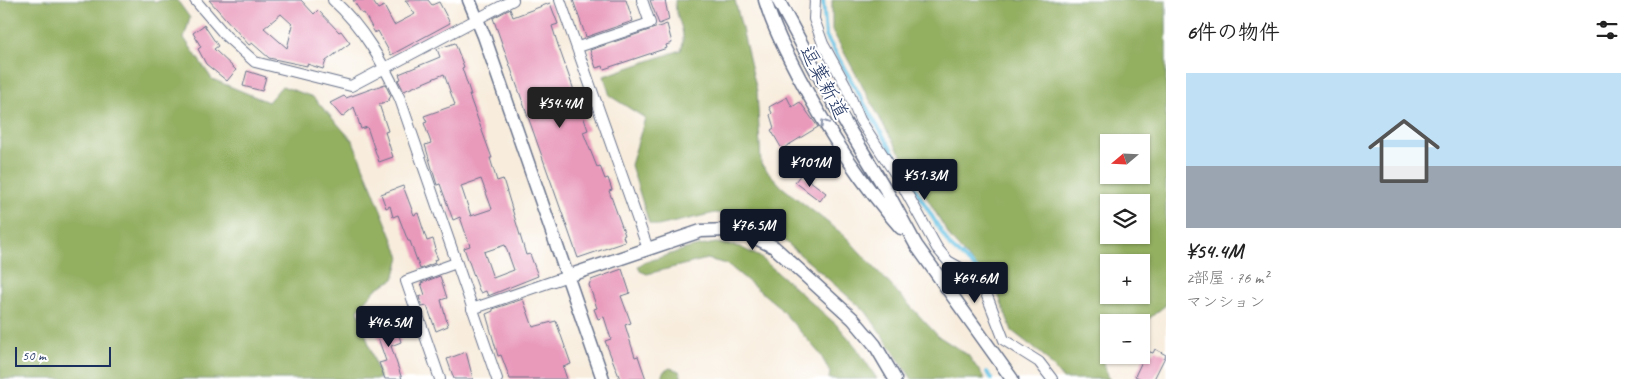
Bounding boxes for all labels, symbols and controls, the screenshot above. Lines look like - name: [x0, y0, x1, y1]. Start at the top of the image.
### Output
- icon: filters: [1593, 16, 1621, 44]
- text: 6件の物件: [1186, 19, 1280, 45]
- street label: 逗葉新道: [794, 41, 854, 123]
- pin: ¥54.4M: [519, 86, 601, 129]
- text: ¥54.4M: [538, 93, 582, 113]
- icon: home: [1359, 106, 1449, 196]
- one-way arrow: [821, 119, 830, 128]
- north arrow: [1100, 134, 1150, 184]
- map controls: [1100, 134, 1150, 364]
- pin: ¥101M: [775, 146, 845, 188]
- text: ¥101M: [790, 152, 830, 172]
- pin: ¥51.3M: [884, 158, 966, 201]
- text: ¥51.3M: [903, 165, 947, 185]
- button: layers: [1100, 194, 1150, 244]
- pin: ¥76.5M: [712, 208, 794, 251]
- text: ¥76.5M: [731, 215, 775, 235]
- text: ¥54.4M: [1186, 238, 1243, 264]
- button: +: [1100, 254, 1150, 304]
- pin: ¥64.6M: [934, 262, 1016, 304]
- text: ¥64.6M: [953, 268, 997, 288]
- text: 2部屋 · 76 m²: [1186, 268, 1268, 288]
- text: マンション: [1186, 292, 1265, 312]
- pin: ¥46.5M: [348, 306, 430, 348]
- text: ¥46.5M: [367, 312, 411, 332]
- button: −: [1100, 314, 1150, 364]
- scale bar: [15, 344, 111, 367]
- text: 50 m: [22, 347, 46, 364]

